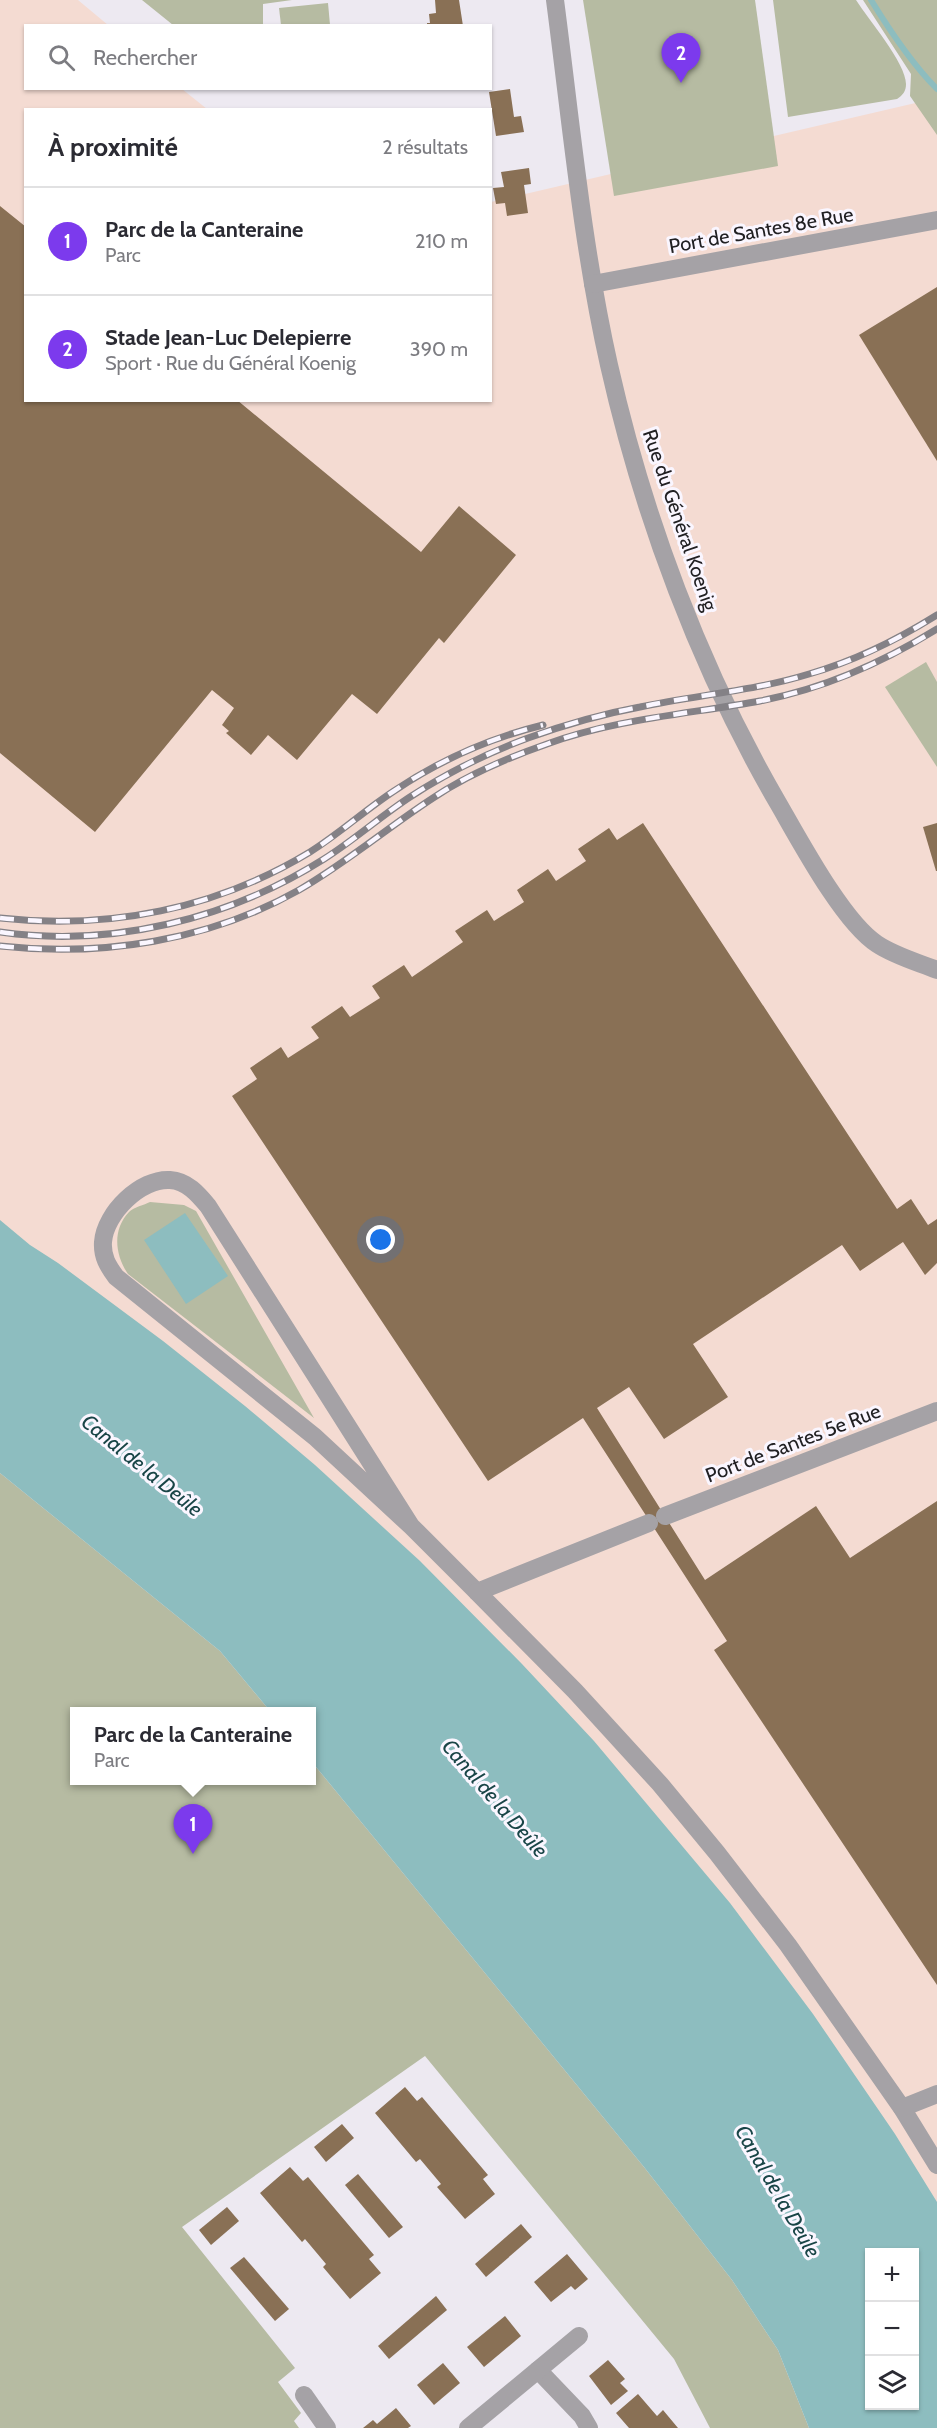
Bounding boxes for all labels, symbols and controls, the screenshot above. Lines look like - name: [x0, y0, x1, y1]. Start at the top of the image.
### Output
- search box: [24, 24, 492, 90]
- pin: 2: [662, 34, 700, 83]
- icon: search: [45, 41, 78, 74]
- text: Rechercher: [93, 44, 197, 71]
- text: À proximité: [48, 131, 178, 163]
- text: 2 résultats: [382, 135, 468, 159]
- street label: Port de Santes 8e Rue: [667, 202, 855, 258]
- text: Parc de la Canteraine: [105, 216, 303, 243]
- text: 1: [64, 229, 71, 253]
- text: 210 m: [415, 229, 468, 253]
- text: Parc: [105, 243, 141, 267]
- text: Stade Jean-Luc Delepierre: [105, 324, 351, 351]
- text: 2: [62, 337, 73, 361]
- text: 390 m: [410, 337, 468, 361]
- text: Sport · Rue du Général Koenig: [105, 351, 356, 375]
- street label: Rue du Général Koenig: [638, 426, 723, 615]
- your location: [366, 1225, 395, 1254]
- street label: Port de Santes 5e Rue: [702, 1399, 884, 1487]
- water label: Canal de la Deûle: [77, 1409, 208, 1522]
- popup: [70, 1707, 316, 1785]
- text: Parc de la Canteraine: [94, 1721, 292, 1748]
- water label: Canal de la Deûle: [437, 1734, 553, 1862]
- text: Parc: [94, 1748, 130, 1772]
- pin: 1: [174, 1804, 212, 1854]
- water label: Canal de la Deûle: [730, 2121, 826, 2262]
- map controls: [865, 2248, 919, 2410]
- button: +: [865, 2248, 919, 2302]
- button: −: [865, 2302, 919, 2356]
- button: layers: [865, 2356, 919, 2410]

